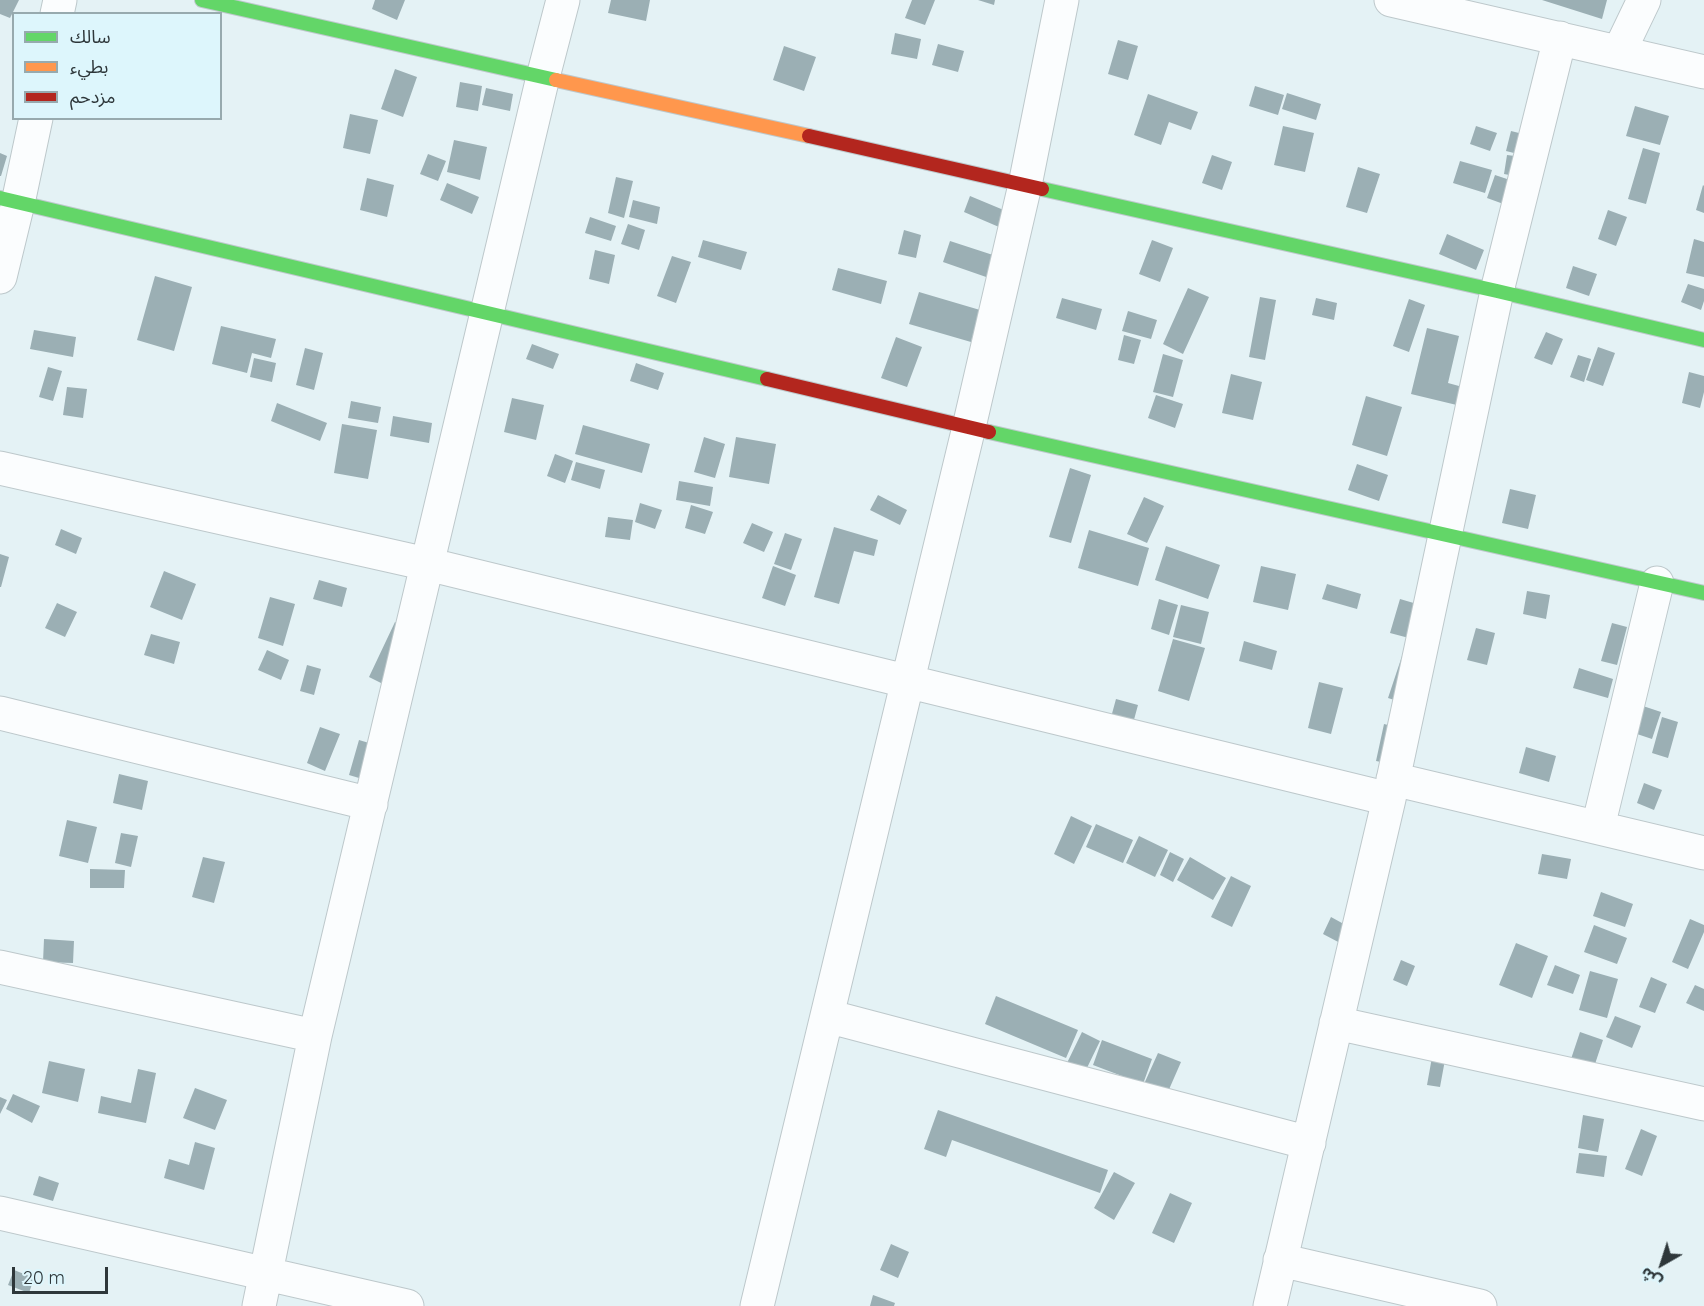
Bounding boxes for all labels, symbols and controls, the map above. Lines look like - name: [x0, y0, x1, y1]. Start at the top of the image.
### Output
- legend: [12, 12, 222, 120]
- text: سالك: [70, 25, 111, 48]
- text: بطيء: [70, 55, 108, 78]
- text: مزدحم: [70, 85, 115, 108]
- north arrow: [1632, 1234, 1692, 1294]
- scale bar: [15, 1255, 111, 1293]
- text: ش: [1636, 1263, 1665, 1293]
- text: 20 m: [23, 1266, 65, 1289]

